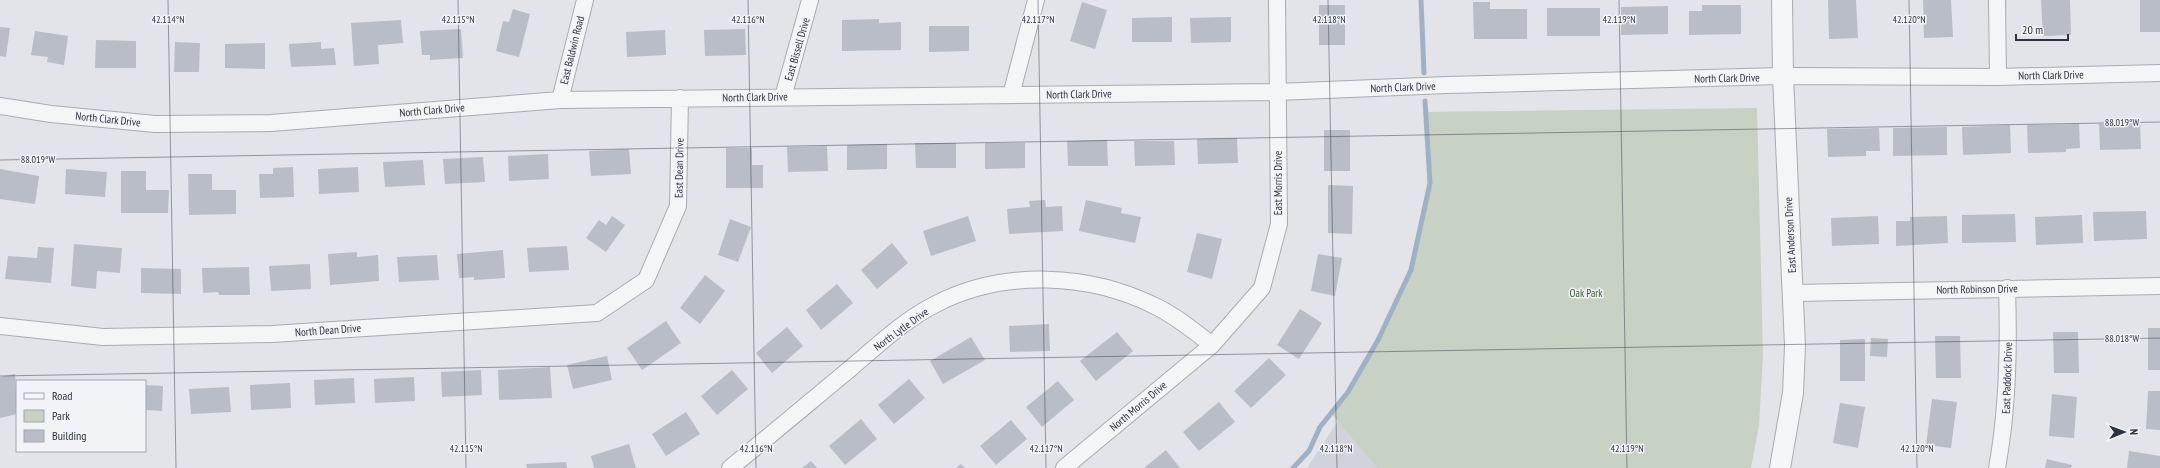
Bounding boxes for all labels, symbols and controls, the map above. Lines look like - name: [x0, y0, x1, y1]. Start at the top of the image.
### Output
- text: 42.114°N: [151, 13, 185, 26]
- text: 42.115°N: [441, 13, 475, 26]
- text: 42.116°N: [731, 13, 765, 26]
- text: 42.117°N: [1021, 13, 1055, 26]
- text: 42.118°N: [1312, 13, 1346, 26]
- text: 42.119°N: [1602, 13, 1636, 26]
- text: 42.120°N: [1892, 13, 1926, 26]
- street label: East Baldwin Road: [557, 14, 587, 86]
- street label: East Bissell Drive: [781, 15, 813, 82]
- scale bar: [2016, 16, 2068, 42]
- text: 20 m: [2022, 22, 2043, 37]
- street label: North Clark Drive: [2018, 67, 2084, 83]
- street label: North Clark Drive: [1694, 70, 1760, 86]
- street label: North Clark Drive: [1370, 79, 1436, 95]
- street label: North Clark Drive: [1046, 86, 1112, 102]
- street label: North Clark Drive: [722, 89, 788, 105]
- street label: North Clark Drive: [399, 100, 466, 120]
- street label: North Clark Drive: [75, 109, 142, 129]
- text: 88.019°W: [2105, 116, 2139, 129]
- street label: East Dean Drive: [671, 137, 687, 198]
- street label: East Morris Drive: [1271, 150, 1285, 215]
- text: 88.019°W: [21, 153, 55, 166]
- street label: East Anderson Drive: [1781, 196, 1799, 273]
- street label: North Robinson Drive: [1936, 281, 2018, 297]
- park label: Oak Park: [1569, 286, 1603, 300]
- street label: North Lytle Drive: [871, 304, 932, 354]
- street label: North Dean Drive: [295, 321, 362, 339]
- text: 88.018°W: [2105, 332, 2139, 345]
- street label: East Paddock Drive: [1999, 341, 2015, 414]
- street label: North Morris Drive: [1107, 378, 1170, 434]
- legend: [16, 380, 146, 452]
- text: Road: [52, 388, 72, 403]
- text: Park: [52, 408, 70, 423]
- north arrow: [2104, 412, 2144, 452]
- text: Building: [52, 428, 87, 443]
- text: N: [2127, 429, 2141, 435]
- text: 42.115°N: [449, 442, 483, 455]
- text: 42.116°N: [739, 442, 773, 455]
- text: 42.117°N: [1029, 442, 1063, 455]
- text: 42.118°N: [1319, 442, 1353, 455]
- text: 42.119°N: [1610, 442, 1644, 455]
- text: 42.120°N: [1900, 442, 1934, 455]

